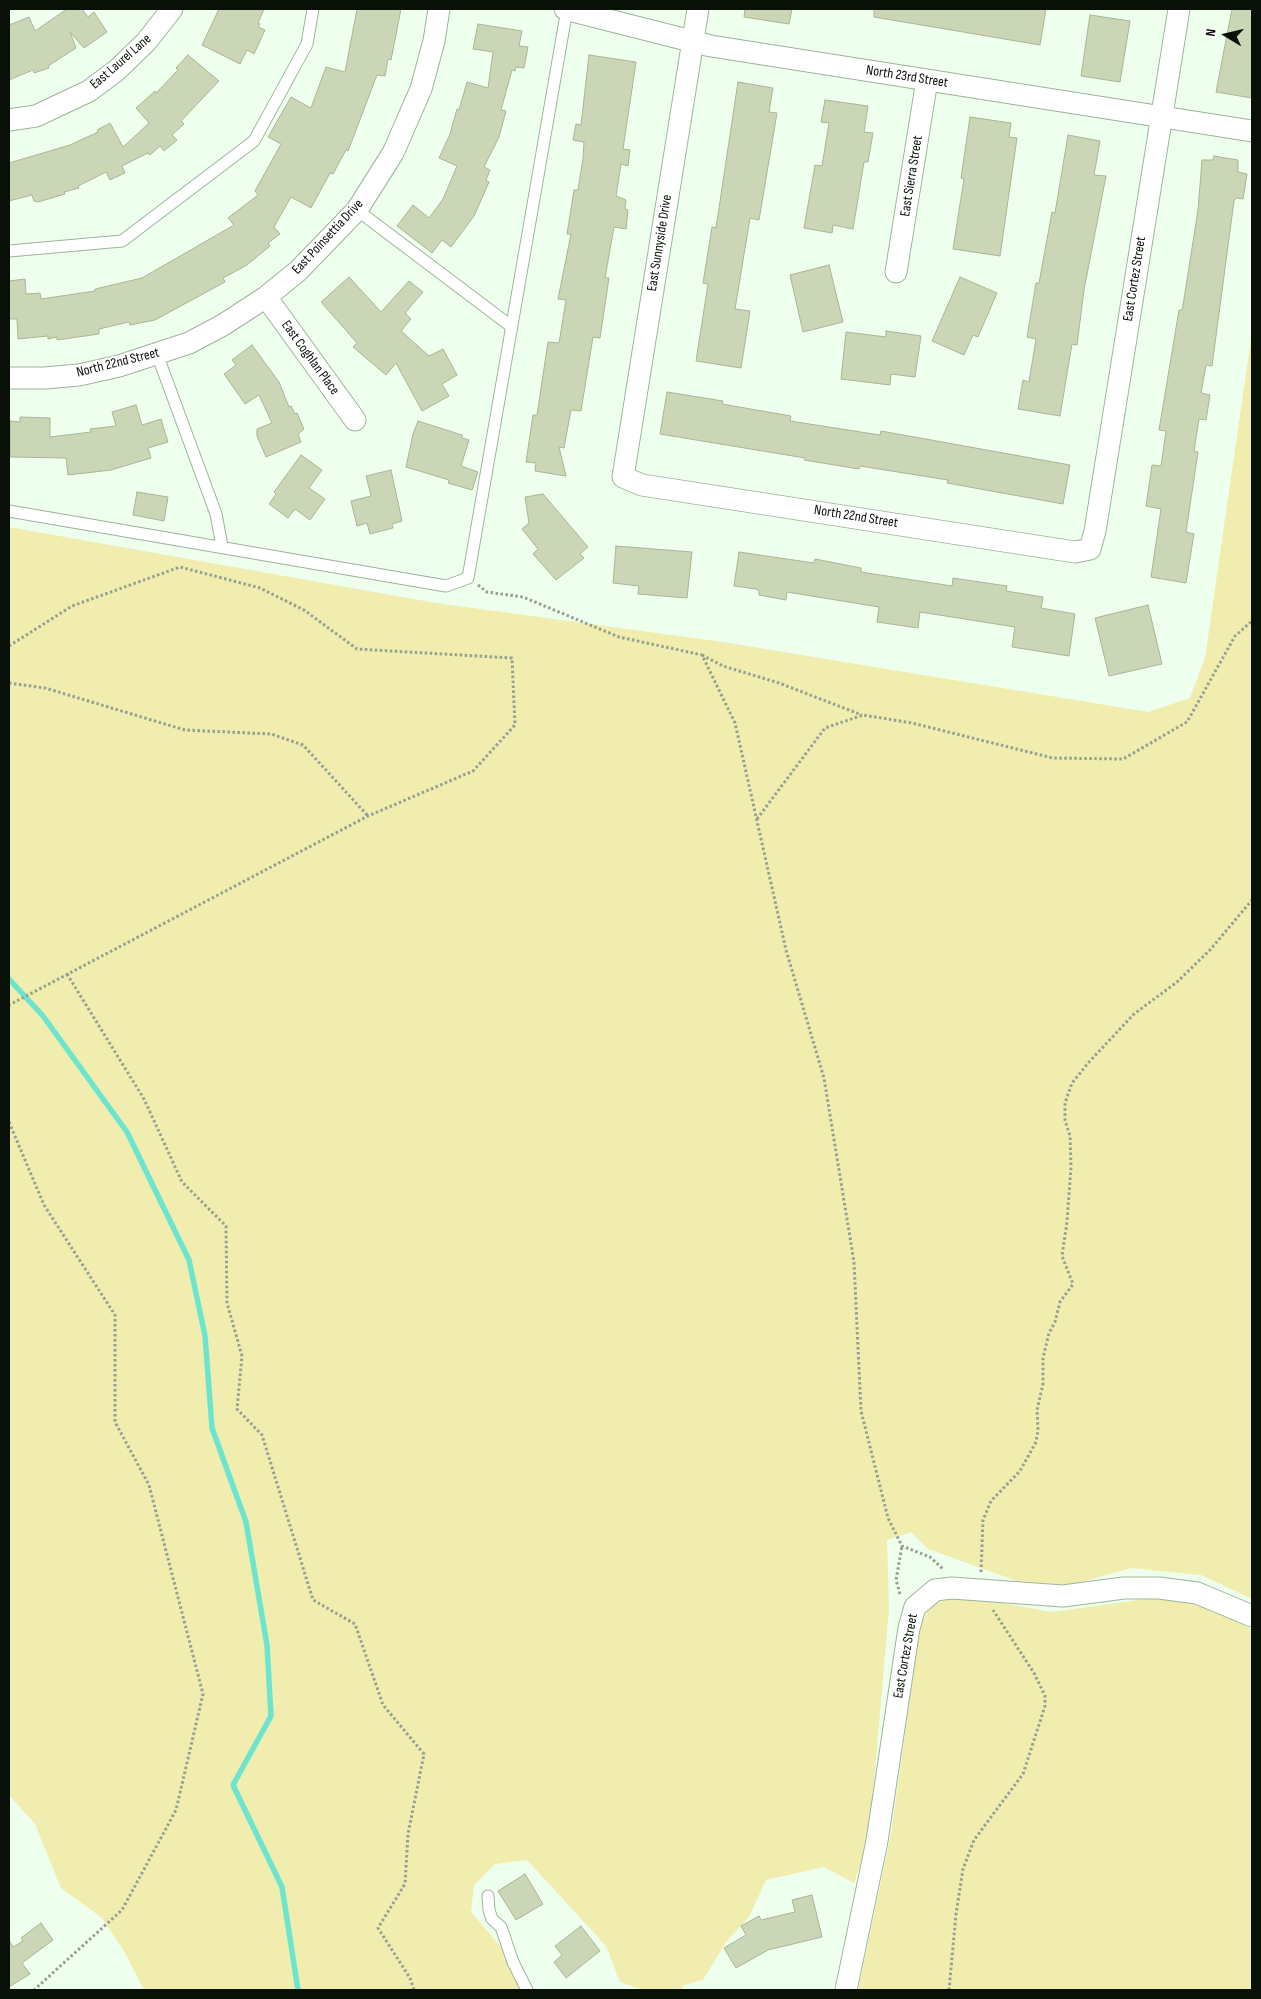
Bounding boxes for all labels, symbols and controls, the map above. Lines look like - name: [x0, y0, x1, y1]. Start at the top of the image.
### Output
- north arrow: [1201, 10, 1251, 60]
- text: N: [1202, 28, 1220, 38]
- street label: East Laurel Lane: [87, 31, 155, 93]
- street label: North 23rd Street: [865, 62, 949, 92]
- street label: East Sierra Street: [897, 134, 927, 218]
- street label: East Sunnyside Drive: [644, 194, 676, 292]
- street label: East Poinsettia Drive: [289, 196, 367, 278]
- street label: East Cortez Street: [1120, 235, 1150, 323]
- street label: East Coghlan Place: [277, 318, 343, 398]
- street label: North 22nd Street: [75, 345, 161, 381]
- street label: North 22nd Street: [813, 502, 899, 532]
- street label: East Cortez Street: [890, 1612, 922, 1700]

